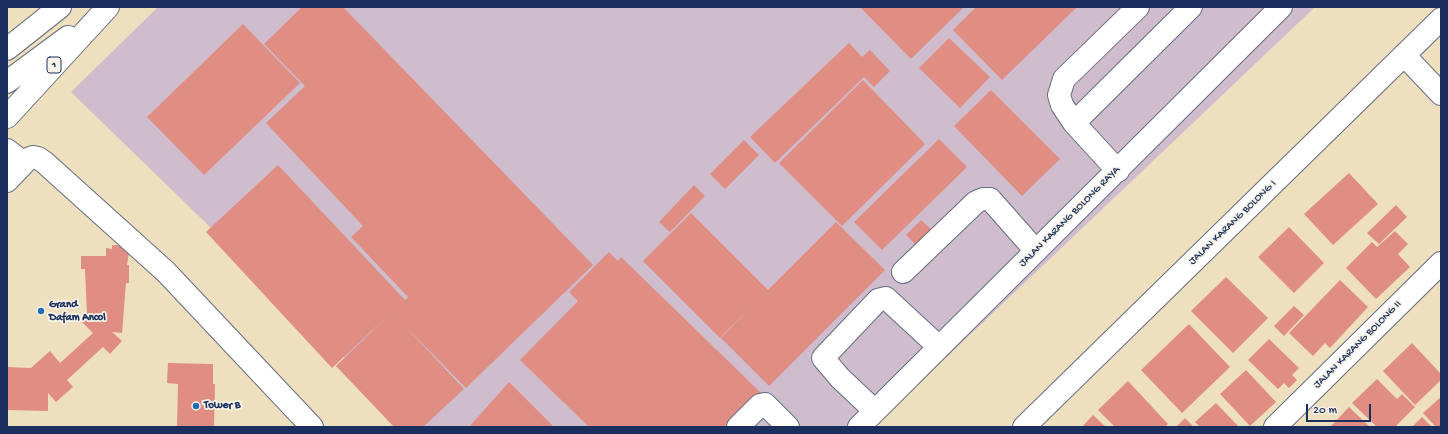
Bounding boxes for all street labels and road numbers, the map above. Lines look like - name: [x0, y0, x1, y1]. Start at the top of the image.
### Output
- road number: 1: [47, 57, 61, 73]
- street label: JALAN KARANG BOLONG RAYA: [1017, 164, 1123, 270]
- street label: JALAN KARANG BOLONG I: [1187, 178, 1279, 268]
- street label: JALAN KARANG BOLONG II: [1311, 298, 1405, 392]

